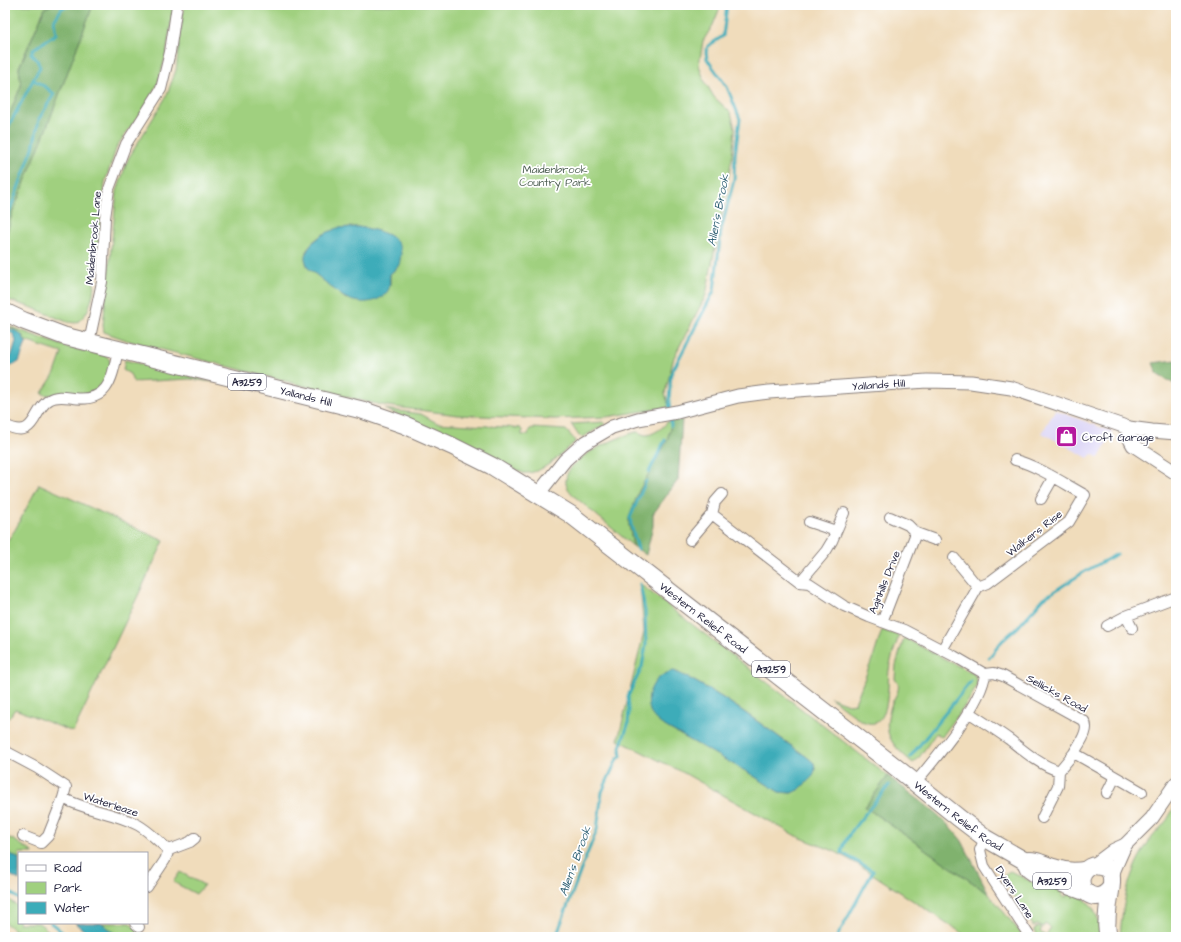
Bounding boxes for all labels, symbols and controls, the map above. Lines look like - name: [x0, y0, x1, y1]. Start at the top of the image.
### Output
- park label: Maidenbrook Country Park: [519, 162, 591, 191]
- water label: Allen's Brook: [703, 172, 734, 247]
- street label: Maidenbrook Lane: [82, 191, 105, 285]
- road number: A3259: [228, 374, 266, 390]
- street label: Yallands Hill: [851, 376, 906, 394]
- street label: Yallands Hill: [278, 383, 334, 410]
- shop icon: Croft Garage: [1054, 424, 1080, 450]
- place label: Croft Garage: [1082, 430, 1154, 446]
- street label: Walkers Rise: [1003, 507, 1065, 560]
- street label: Aginhills Drive: [865, 548, 905, 616]
- street label: Western Relief Road: [656, 579, 750, 657]
- road number: A3259: [752, 661, 790, 677]
- street label: Sellicks Road: [1024, 671, 1090, 716]
- street label: Western Relief Road: [911, 778, 1005, 855]
- street label: Waterleaze: [81, 789, 140, 820]
- water label: Allen's Brook: [555, 823, 596, 898]
- legend: [18, 852, 148, 924]
- text: Road: [54, 860, 82, 877]
- street label: Dyers Lane: [991, 863, 1037, 922]
- road number: A3259: [1033, 873, 1071, 889]
- text: Park: [54, 880, 82, 897]
- text: Water: [54, 900, 90, 917]

